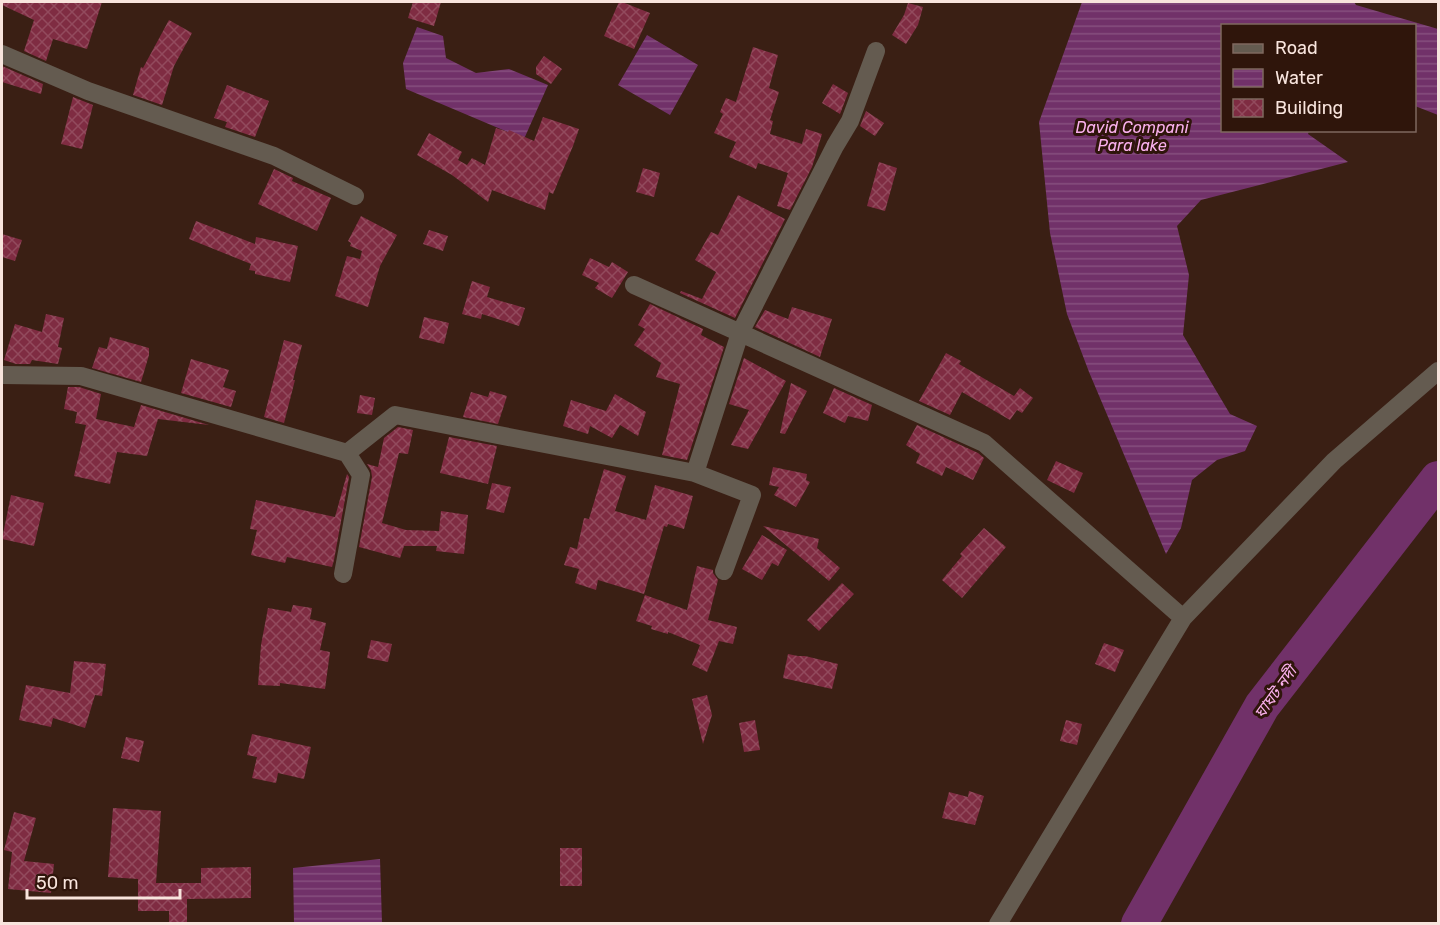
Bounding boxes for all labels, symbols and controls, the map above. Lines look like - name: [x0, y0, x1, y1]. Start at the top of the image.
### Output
- legend: [1221, 24, 1416, 132]
- text: Road: [1275, 37, 1318, 59]
- text: Water: [1275, 67, 1323, 89]
- text: Building: [1275, 97, 1343, 119]
- water label: David Compani Para lake: [1075, 118, 1190, 155]
- water label: ঘাঘট নদী: [1250, 660, 1302, 722]
- scale bar: [27, 862, 180, 900]
- text: 50 m: [36, 872, 79, 894]

